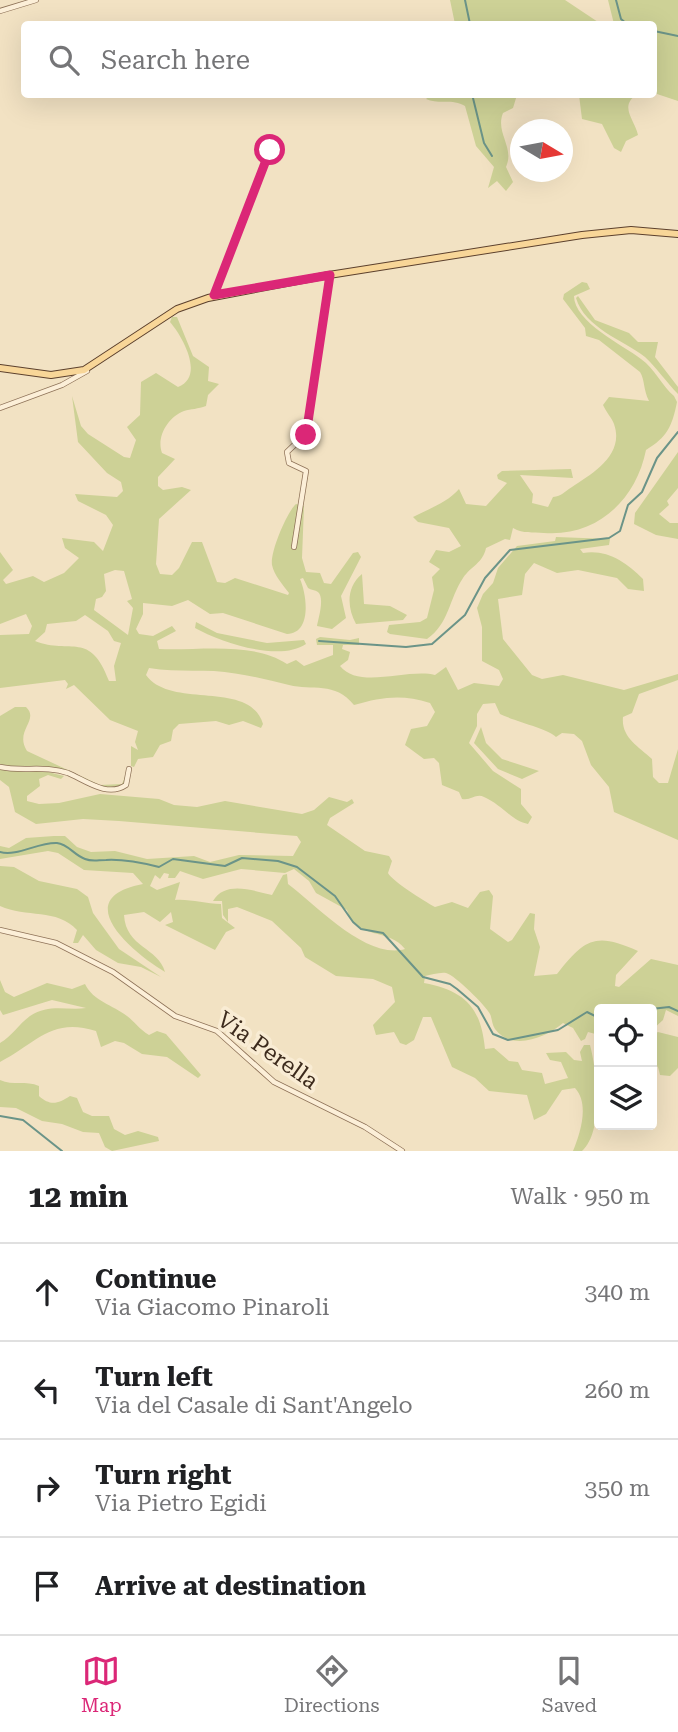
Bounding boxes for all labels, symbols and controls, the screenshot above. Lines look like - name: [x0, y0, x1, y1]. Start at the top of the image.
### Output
- search box: [21, 21, 657, 98]
- icon: search: [45, 41, 83, 79]
- text: Search here: [101, 45, 250, 75]
- north arrow: [510, 119, 573, 182]
- route start: [254, 134, 285, 165]
- route end: [290, 419, 321, 450]
- map controls: [594, 1004, 657, 1130]
- button: locate: [594, 1004, 657, 1067]
- street label: Via Perella: [212, 1006, 324, 1095]
- button: layers: [594, 1067, 657, 1130]
- text: 12 min: [28, 1179, 128, 1214]
- text: Walk · 950 m: [511, 1183, 650, 1210]
- text: Continue: [95, 1264, 217, 1294]
- icon: ahead: [28, 1273, 66, 1311]
- text: 340 m: [585, 1279, 650, 1306]
- text: Via Giacomo Pinaroli: [95, 1294, 329, 1321]
- text: Turn left: [95, 1362, 213, 1392]
- icon: left: [28, 1371, 66, 1409]
- text: 260 m: [585, 1377, 650, 1404]
- text: Via del Casale di Sant'Angelo: [95, 1392, 413, 1419]
- text: Turn right: [95, 1460, 231, 1490]
- icon: right: [28, 1469, 66, 1507]
- text: 350 m: [585, 1475, 650, 1502]
- text: Via Pietro Egidi: [95, 1490, 267, 1517]
- icon: arrive: [28, 1567, 66, 1605]
- text: Arrive at destination: [95, 1571, 366, 1601]
- tab: Map: [81, 1652, 122, 1717]
- tab: Directions: [284, 1652, 380, 1717]
- tab: Saved: [542, 1652, 597, 1717]

